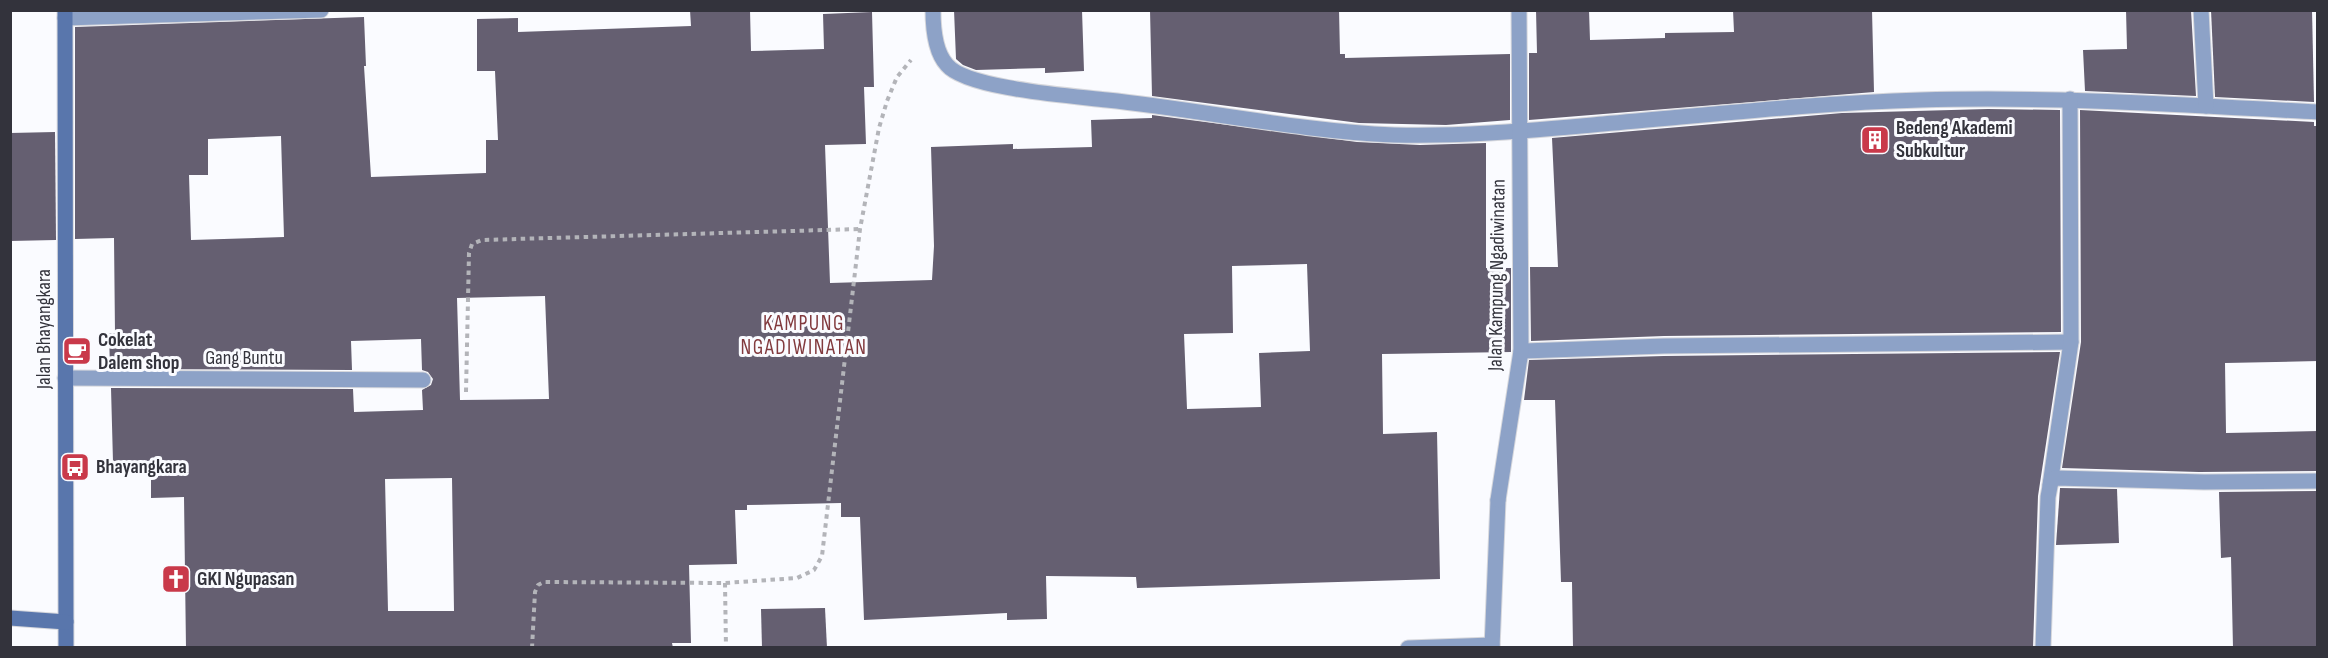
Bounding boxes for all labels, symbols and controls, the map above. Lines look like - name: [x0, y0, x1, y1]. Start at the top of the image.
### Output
- place label: Bedeng Akademi Subkultur: [1896, 116, 2013, 163]
- building icon: Bedeng Akademi Subkultur: [1859, 124, 1891, 156]
- street label: Jalan Kampung Ngadiwinatan: [1483, 179, 1511, 372]
- street label: Jalan Bhayangkara: [32, 269, 56, 390]
- district label: KAMPUNG NGADIWINATAN: [741, 311, 867, 360]
- place label: Cokelat Dalem shop: [98, 328, 179, 375]
- cafe icon: Cokelat Dalem shop: [61, 335, 93, 367]
- street label: Gang Buntu: [205, 346, 283, 370]
- bus stop icon: Bhayangkara: [59, 451, 91, 483]
- place label: Bhayangkara: [96, 455, 187, 479]
- church icon: GKI Ngupasan: [160, 563, 192, 595]
- place label: GKI Ngupasan: [197, 567, 294, 591]

